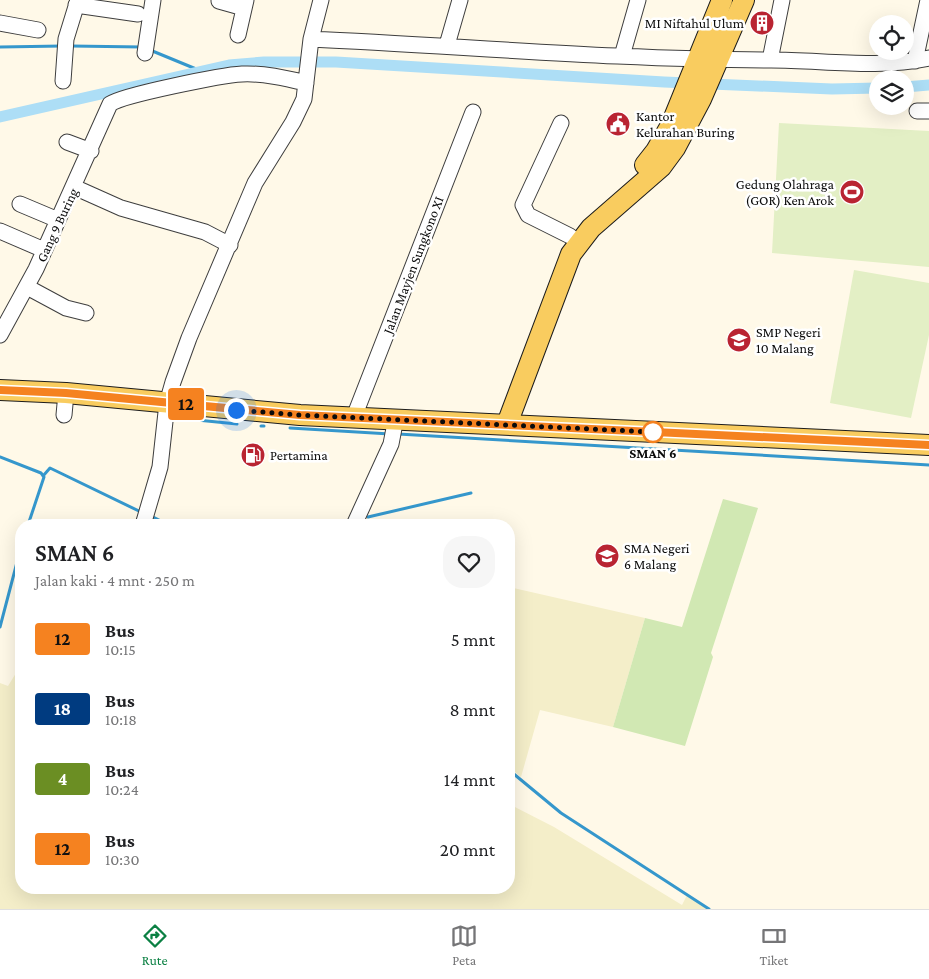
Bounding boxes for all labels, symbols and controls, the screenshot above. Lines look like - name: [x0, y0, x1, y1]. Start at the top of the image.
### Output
- building icon: MI Niftahul Ulum: [749, 10, 775, 36]
- place label: MI Niftahul Ulum: [645, 15, 744, 31]
- map controls: [869, 15, 914, 115]
- button: locate: [869, 15, 914, 60]
- button: layers: [869, 70, 914, 115]
- place label: Kantor Kelurahan Buring: [636, 108, 735, 140]
- public building icon: Kantor Kelurahan Buring: [605, 111, 631, 137]
- place label: Gedung Olahraga (GOR) Ken Arok: [736, 176, 835, 209]
- sports icon: Gedung Olahraga (GOR) Ken Arok: [839, 179, 865, 205]
- street label: Gang 9 Buring: [33, 185, 81, 265]
- street label: Jalan Mayjen Sungkono XI: [379, 194, 448, 338]
- place label: SMP Negeri 10 Malang: [756, 324, 821, 356]
- school or university icon: SMP Negeri 10 Malang: [726, 327, 752, 353]
- line badge: 12: [164, 388, 208, 420]
- text: 12: [178, 394, 194, 414]
- your location: [224, 398, 249, 423]
- marker: SMAN 6: [642, 421, 664, 443]
- fuel station icon: Pertamina: [240, 442, 266, 468]
- place label: SMAN 6: [629, 445, 677, 461]
- place label: Pertamina: [270, 447, 328, 463]
- button: heart: [443, 536, 495, 588]
- text: SMAN 6: [35, 539, 115, 566]
- place label: SMA Negeri 6 Malang: [624, 540, 690, 572]
- school or university icon: SMA Negeri 6 Malang: [594, 543, 620, 569]
- text: Jalan kaki · 4 mnt · 250 m: [35, 572, 195, 589]
- text: Bus: [105, 620, 135, 641]
- text: 12: [55, 629, 70, 649]
- text: 5 mnt: [451, 629, 495, 650]
- text: 10:15: [105, 641, 136, 658]
- text: Bus: [105, 690, 135, 711]
- text: 18: [54, 699, 71, 719]
- text: 8 mnt: [449, 699, 495, 720]
- text: 10:18: [105, 711, 137, 728]
- text: Bus: [105, 760, 135, 781]
- text: 4: [58, 769, 67, 789]
- text: 14 mnt: [444, 769, 495, 790]
- text: 10:24: [105, 781, 139, 798]
- text: Bus: [105, 830, 135, 851]
- text: 12: [55, 839, 70, 859]
- text: 20 mnt: [440, 839, 495, 860]
- text: 10:30: [105, 851, 140, 868]
- tab: Rute: [141, 922, 169, 968]
- tab: Peta: [450, 922, 478, 968]
- tab: Tiket: [760, 922, 788, 968]

